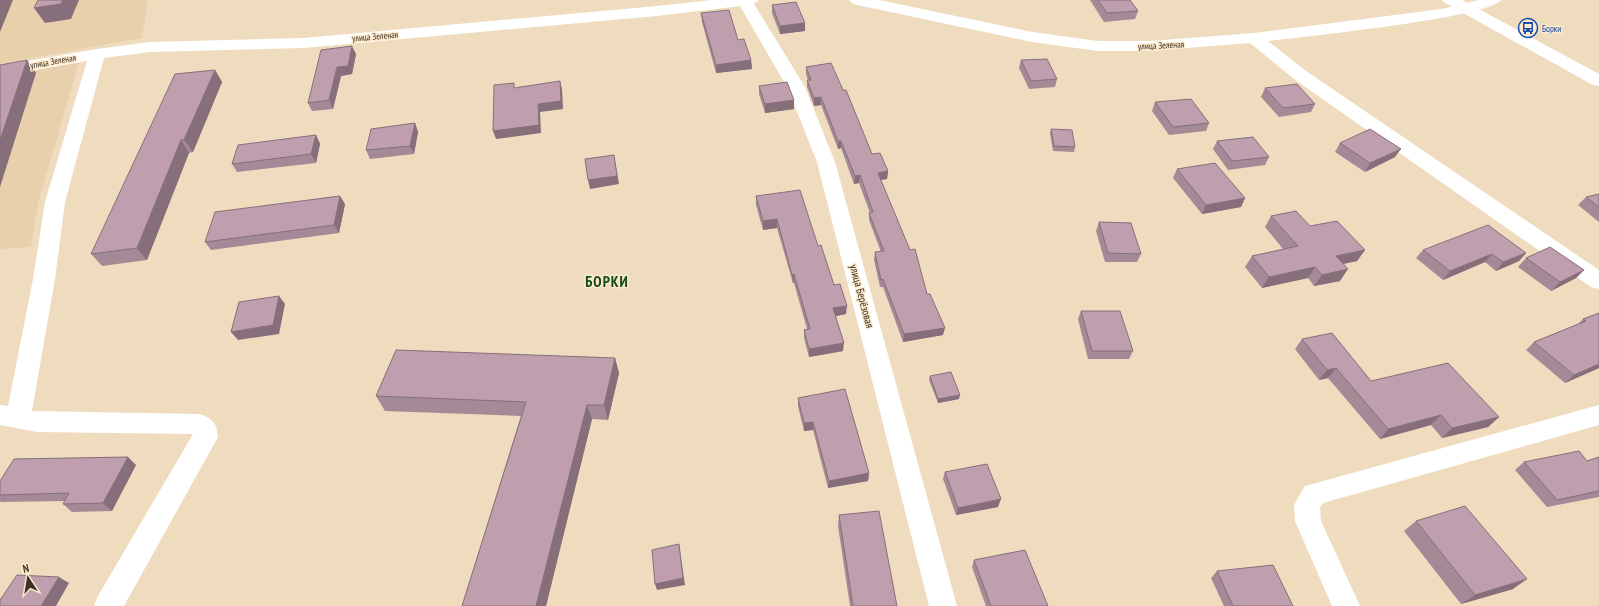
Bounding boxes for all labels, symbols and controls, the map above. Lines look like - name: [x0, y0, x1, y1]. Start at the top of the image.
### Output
- bus stop icon: Борки: [1517, 17, 1539, 39]
- place label: Борки: [1542, 23, 1561, 34]
- street label: улица Зеленая: [351, 29, 399, 43]
- street label: улица Зеленая: [1138, 38, 1184, 52]
- street label: улица Зеленая: [29, 52, 77, 70]
- street label: улица Берёзовая: [847, 263, 877, 329]
- district label: БОРКИ: [585, 272, 629, 291]
- north arrow: [8, 558, 48, 598]
- text: N: [22, 561, 30, 576]

